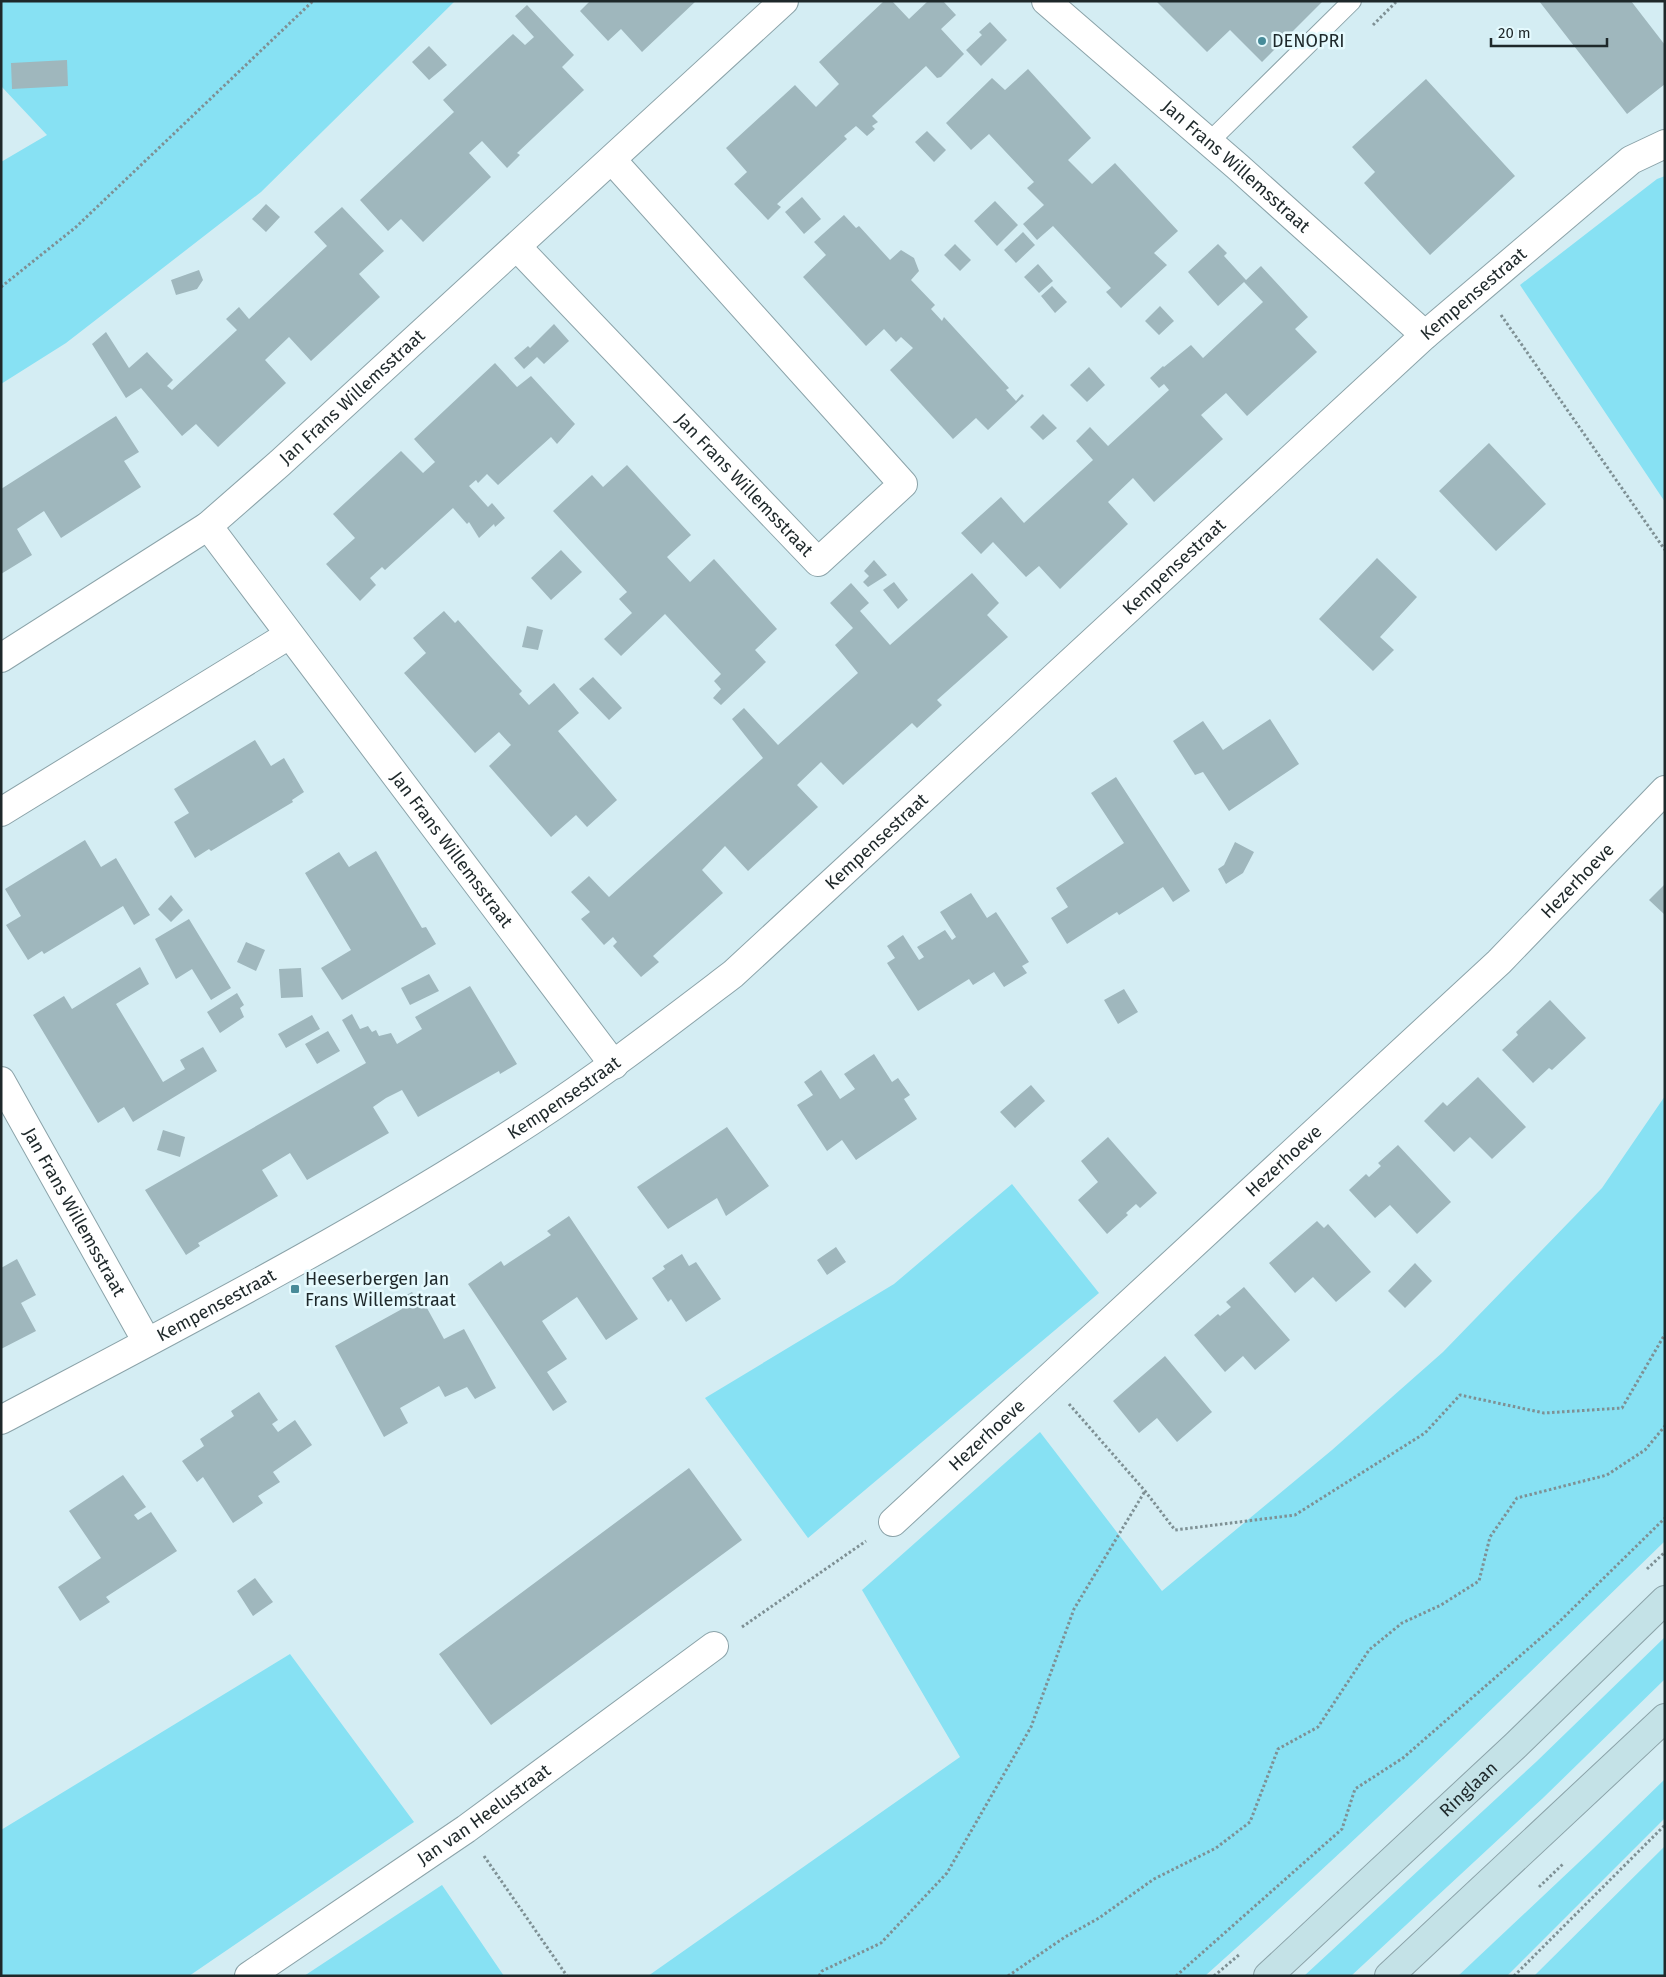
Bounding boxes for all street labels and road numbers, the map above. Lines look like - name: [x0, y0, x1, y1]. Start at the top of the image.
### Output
- street label: Jan Frans Willemsstraat: [1158, 95, 1315, 238]
- street label: Kempensestraat: [1416, 242, 1531, 345]
- street label: Jan Frans Willemsstraat: [275, 324, 430, 469]
- street label: Jan Frans Willemsstraat: [671, 409, 818, 561]
- street label: Kempensestraat: [1118, 513, 1230, 620]
- street label: Jan Frans Willemsstraat: [386, 767, 518, 932]
- street label: Kempensestraat: [821, 788, 933, 894]
- street label: Hezerhoeve: [1536, 839, 1619, 923]
- street label: Kempensestraat: [503, 1051, 625, 1144]
- street label: Hezerhoeve: [1241, 1120, 1326, 1202]
- street label: Jan Frans Willemsstraat: [18, 1124, 130, 1301]
- street label: Kempensestraat: [153, 1264, 280, 1346]
- street label: Hezerhoeve: [944, 1395, 1030, 1476]
- street label: Ringlaan: [1435, 1757, 1502, 1822]
- street label: Jan van Heelustraat: [413, 1759, 555, 1870]

